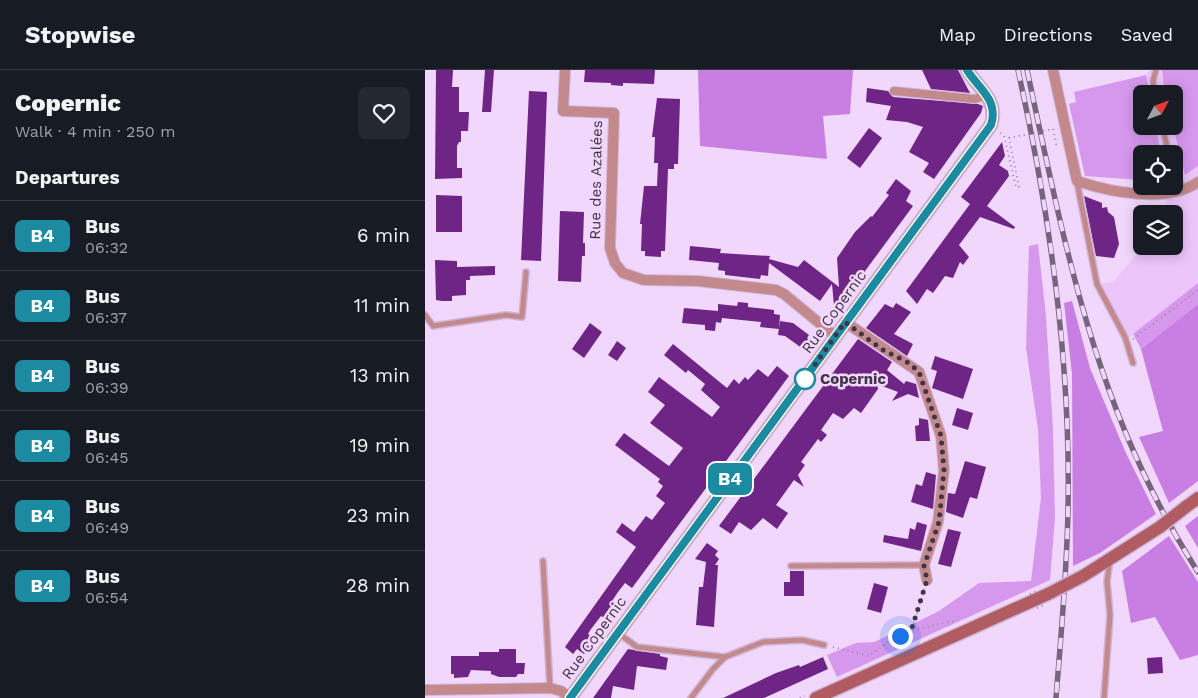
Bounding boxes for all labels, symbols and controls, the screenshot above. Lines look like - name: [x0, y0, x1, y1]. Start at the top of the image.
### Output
- text: Stopwise: [25, 21, 135, 49]
- text: Map: [939, 24, 976, 45]
- text: Directions: [1004, 24, 1093, 45]
- text: Saved: [1121, 24, 1173, 45]
- north arrow: [1133, 85, 1183, 135]
- map controls: [1133, 85, 1183, 255]
- button: heart: [358, 87, 410, 139]
- text: Copernic: [15, 89, 121, 117]
- street label: Rue des Azalées: [586, 120, 606, 240]
- text: Walk · 4 min · 250 m: [15, 122, 175, 141]
- button: locate: [1133, 145, 1183, 195]
- text: Departures: [15, 166, 120, 189]
- button: layers: [1133, 205, 1183, 255]
- text: Bus: [85, 215, 120, 238]
- text: 6 min: [357, 224, 410, 247]
- text: B4: [31, 225, 54, 246]
- text: 06:32: [85, 238, 128, 257]
- street label: Rue Copernic: [798, 267, 870, 357]
- text: Bus: [85, 285, 120, 308]
- text: 11 min: [354, 294, 410, 317]
- text: B4: [31, 295, 54, 316]
- text: 06:37: [85, 308, 127, 327]
- text: Bus: [85, 355, 120, 378]
- text: 13 min: [350, 364, 410, 387]
- text: B4: [31, 365, 54, 386]
- marker: Copernic: [794, 368, 816, 390]
- place label: Copernic: [820, 370, 886, 388]
- text: 06:39: [85, 378, 129, 397]
- text: Bus: [85, 425, 120, 448]
- text: 19 min: [349, 434, 410, 457]
- text: B4: [31, 435, 54, 456]
- text: 06:45: [85, 448, 129, 467]
- line badge: B4: [707, 463, 753, 495]
- text: B4: [718, 468, 742, 489]
- text: Bus: [85, 495, 120, 518]
- text: 23 min: [346, 504, 410, 527]
- text: B4: [31, 505, 54, 526]
- text: 06:49: [85, 518, 129, 537]
- text: Bus: [85, 565, 120, 588]
- text: 28 min: [346, 574, 410, 597]
- text: B4: [31, 575, 54, 596]
- text: 06:54: [85, 588, 129, 607]
- street label: Rue Copernic: [558, 593, 630, 683]
- your location: [888, 624, 913, 649]

